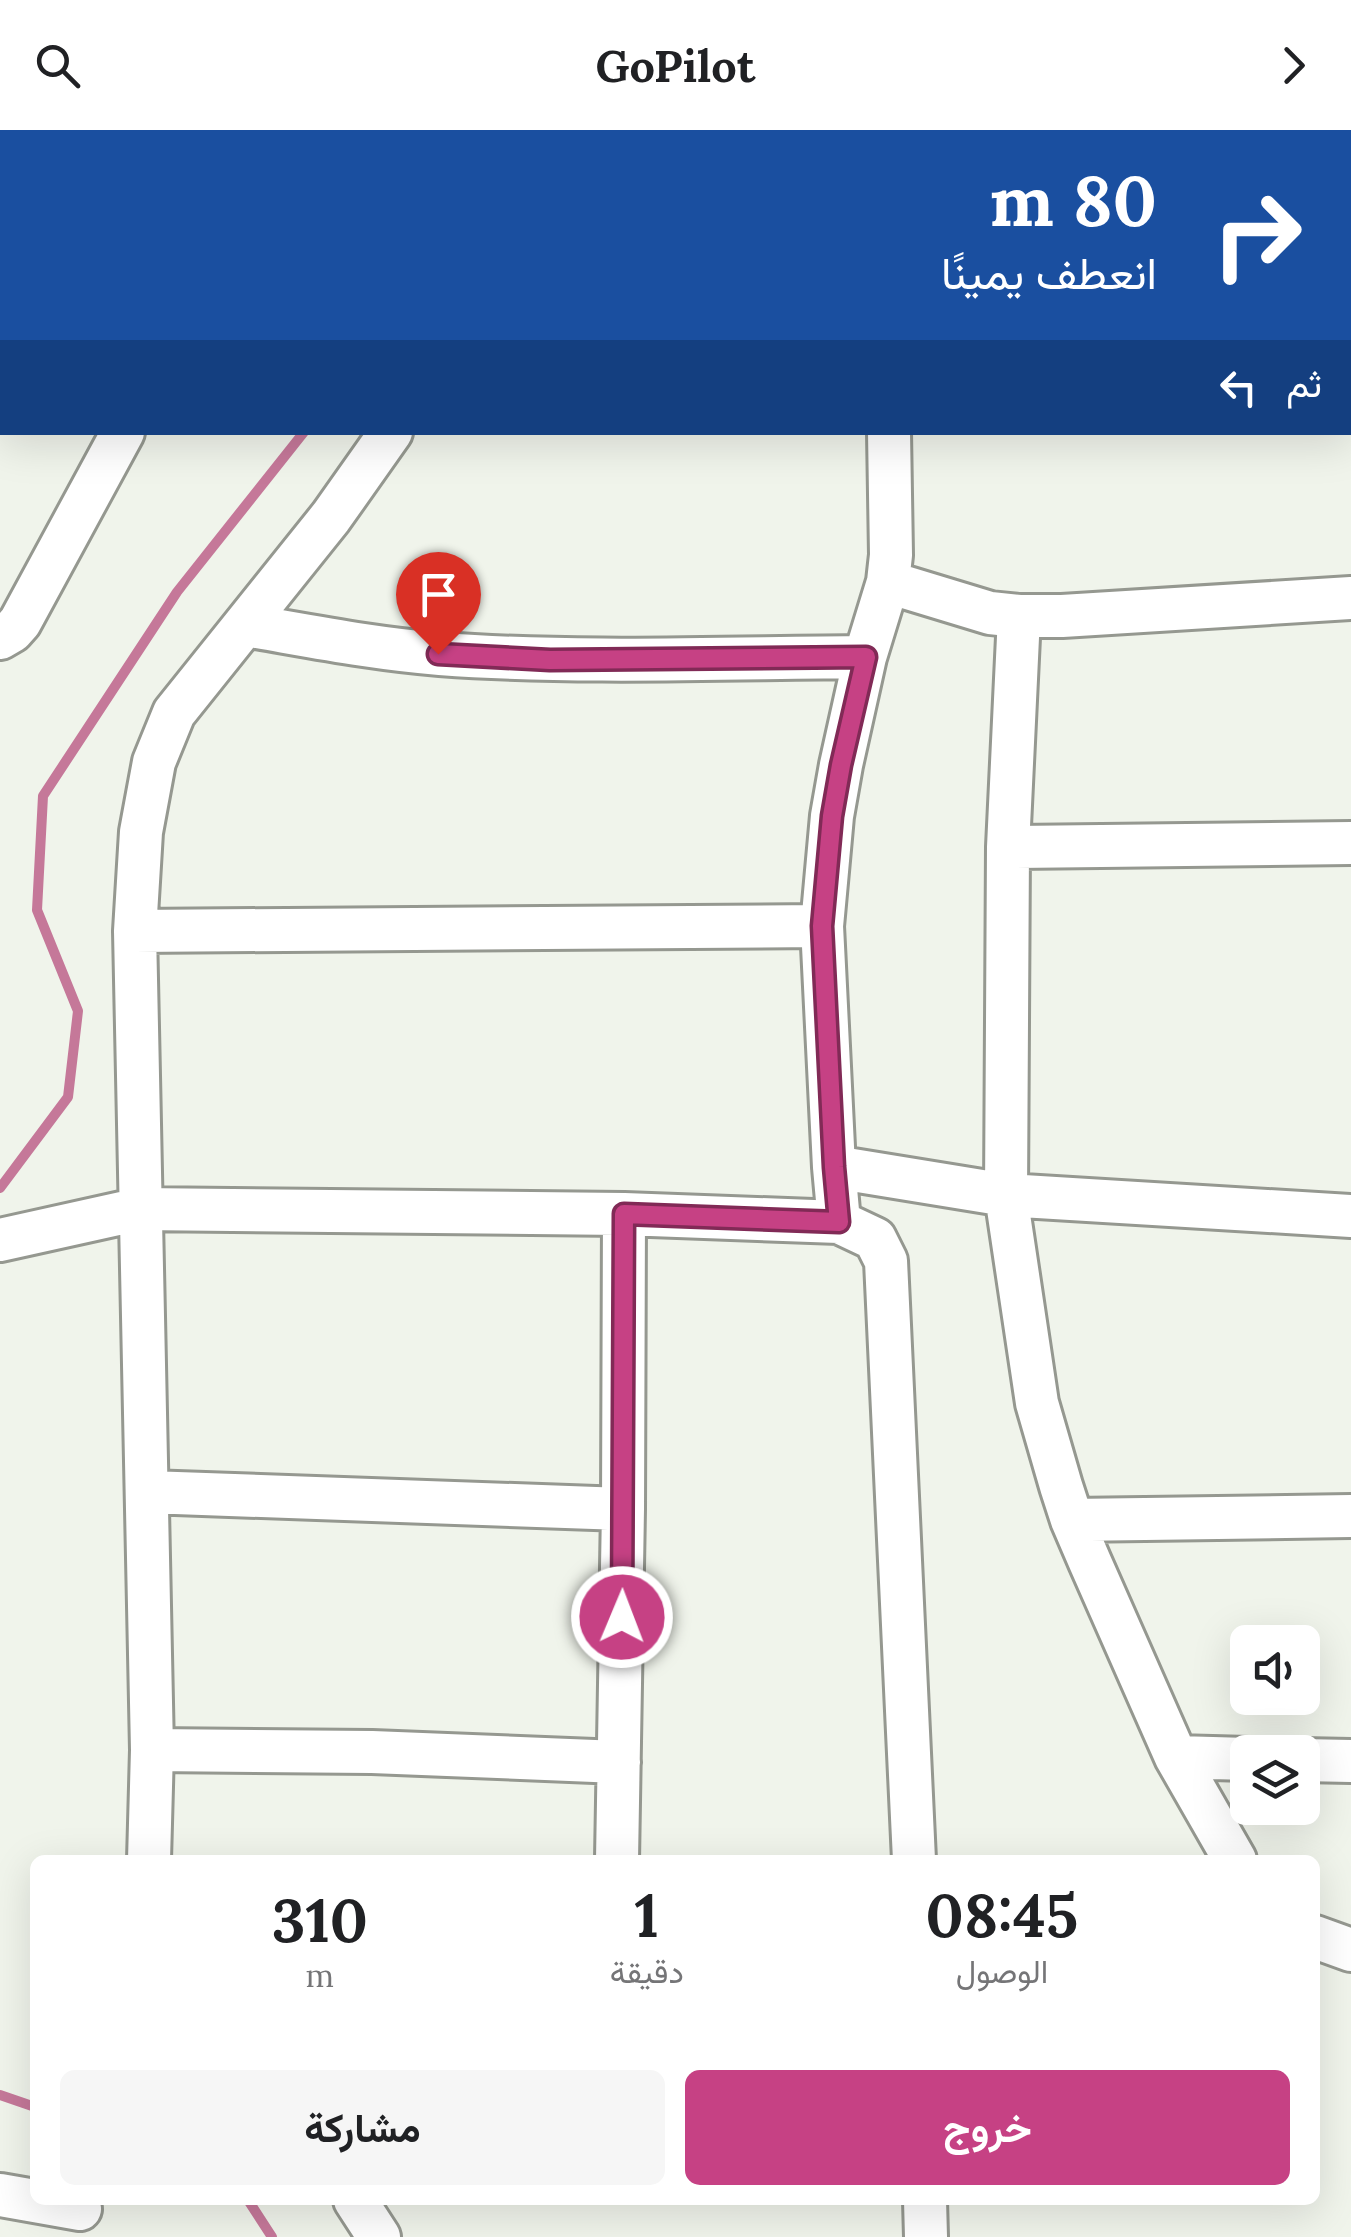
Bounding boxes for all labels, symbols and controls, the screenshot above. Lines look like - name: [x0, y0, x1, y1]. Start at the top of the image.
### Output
- text: GoPilot: [596, 37, 755, 94]
- icon: search: [30, 38, 85, 93]
- icon: forward: [1266, 38, 1321, 93]
- text: 80 m: [990, 156, 1157, 245]
- icon: right: [1192, 170, 1322, 300]
- text: انعطف يمينًا: [941, 244, 1157, 301]
- text: ثم: [1286, 359, 1322, 407]
- icon: left: [1211, 360, 1266, 415]
- pin: [396, 552, 481, 655]
- icon: arrive: [411, 567, 466, 622]
- position arrow: [570, 1565, 674, 1669]
- map controls: [1230, 1625, 1320, 1825]
- button: sound: [1230, 1625, 1320, 1715]
- button: layers: [1230, 1735, 1320, 1825]
- text: 1: [635, 1877, 659, 1953]
- text: 08:45: [926, 1877, 1078, 1953]
- text: 310: [272, 1882, 368, 1958]
- text: دقيقة: [610, 1951, 684, 1992]
- text: الوصول: [956, 1951, 1048, 1992]
- text: m: [306, 1955, 334, 1996]
- button: مشاركة: [60, 2070, 665, 2185]
- button: خروج: [685, 2070, 1290, 2185]

